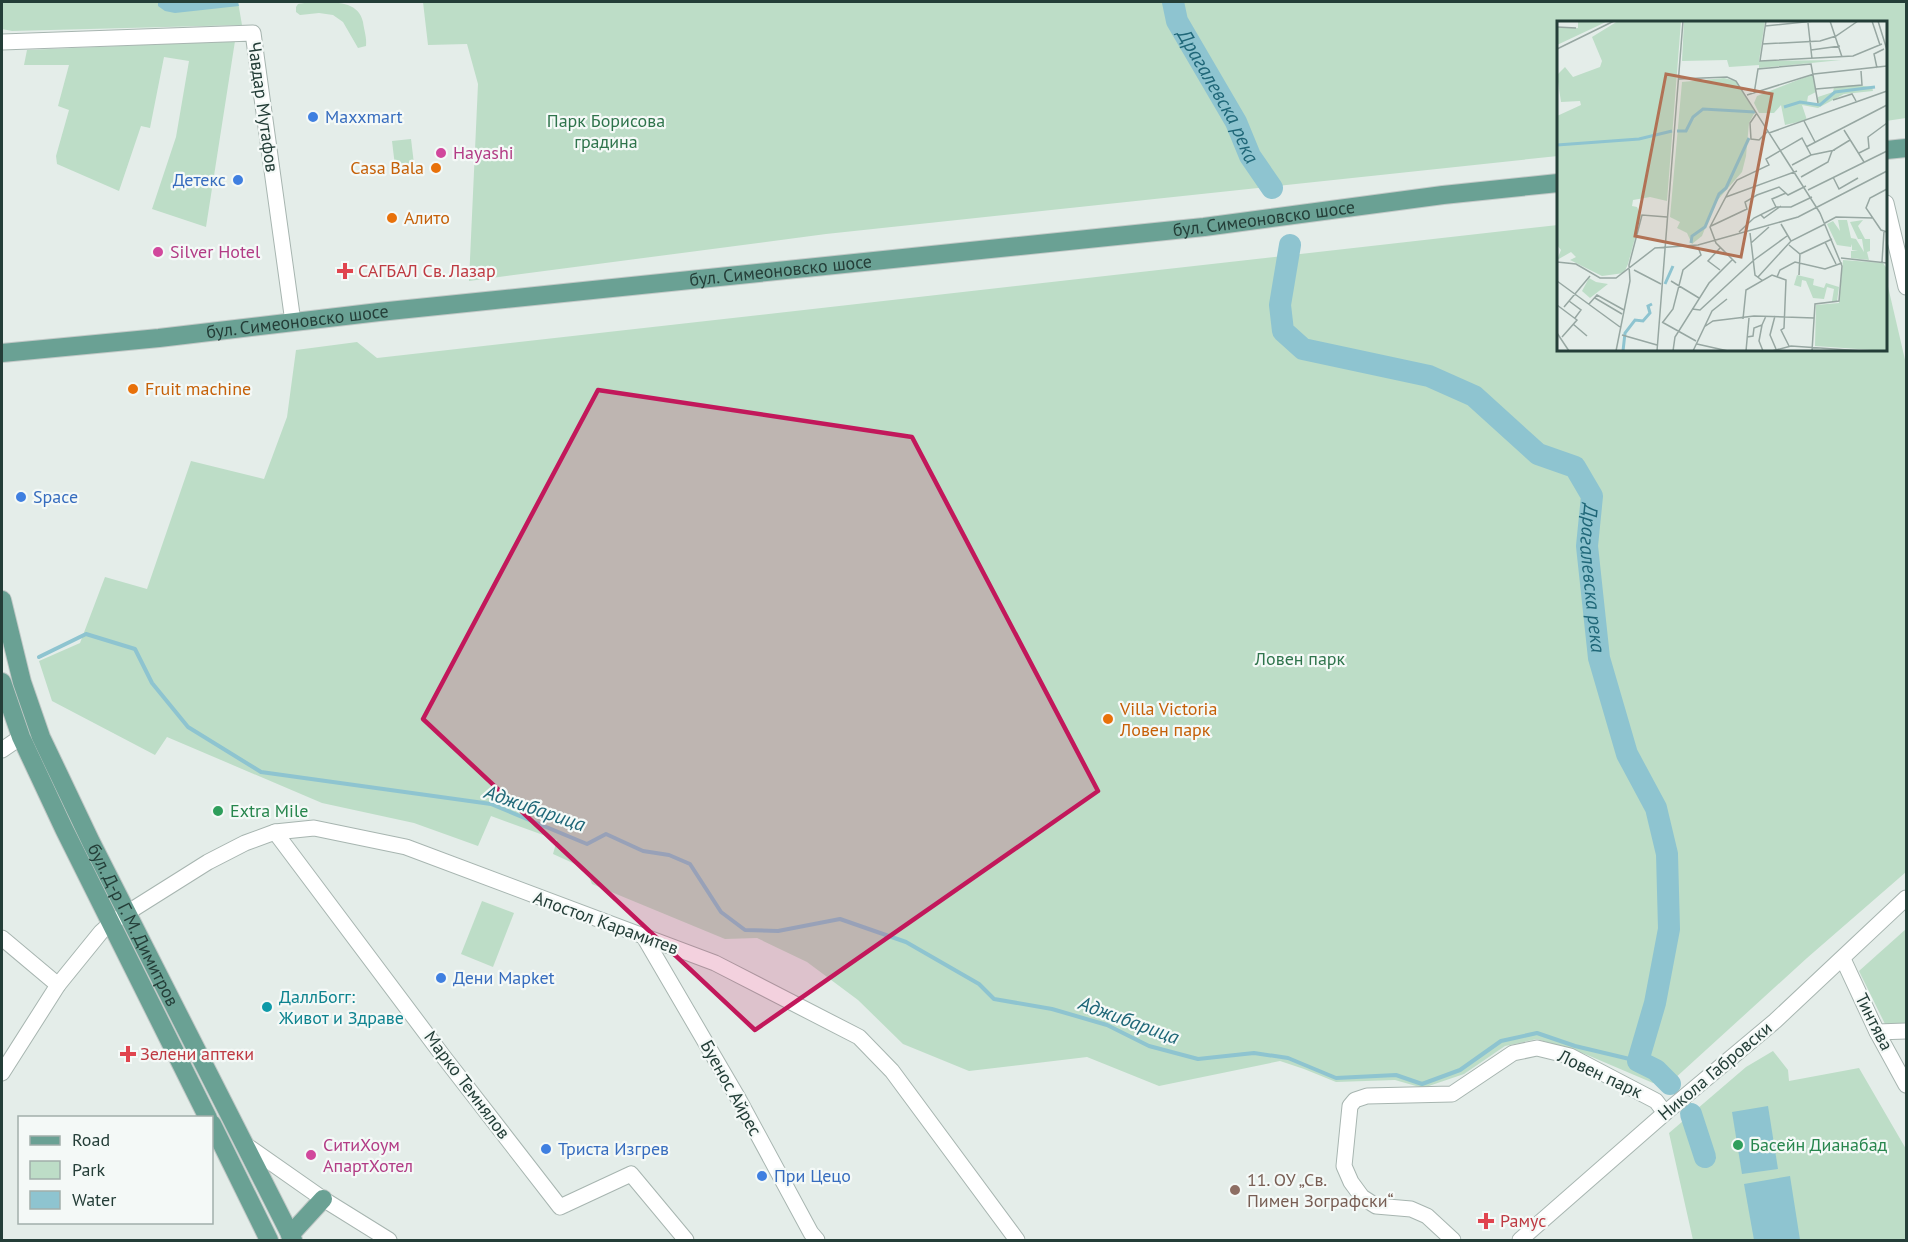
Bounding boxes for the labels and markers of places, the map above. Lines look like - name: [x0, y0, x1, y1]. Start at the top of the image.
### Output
- place label: Maxxmart: [325, 105, 403, 128]
- marker: Maxxmart: [306, 110, 320, 124]
- place label: Hayashi: [453, 141, 514, 164]
- marker: Hayashi: [434, 146, 448, 160]
- place label: Casa Bala: [350, 156, 424, 179]
- marker: Casa Bala: [429, 161, 443, 175]
- place label: Детекс: [173, 168, 226, 191]
- marker: Детекс: [231, 173, 245, 187]
- place label: Алито: [404, 206, 450, 229]
- marker: Алито: [385, 211, 399, 225]
- place label: Silver Hotel: [170, 240, 261, 263]
- marker: Silver Hotel: [151, 245, 165, 259]
- place label: САГБАЛ Св. Лазар: [358, 259, 496, 282]
- marker: САГБАЛ Св. Лазар: [336, 262, 354, 280]
- place label: Fruit machine: [145, 377, 251, 400]
- marker: Fruit machine: [126, 382, 140, 396]
- place label: Space: [33, 485, 78, 508]
- marker: Space: [14, 490, 28, 504]
- place label: Villa Victoria Ловен парк: [1119, 697, 1217, 741]
- marker: Villa Victoria Ловен парк: [1101, 712, 1115, 726]
- place label: Extra Mile: [230, 799, 308, 822]
- marker: Extra Mile: [211, 804, 225, 818]
- place label: Дени Mapket: [453, 966, 555, 989]
- marker: Дени Mapket: [434, 971, 448, 985]
- place label: ДаллБогг: Живот и Здраве: [278, 985, 404, 1029]
- marker: ДаллБогг: Живот и Здраве: [260, 1000, 274, 1014]
- place label: Зелени аптеки: [140, 1042, 254, 1065]
- marker: Зелени аптеки: [121, 1047, 135, 1061]
- place label: СитиХоум АпартХотел: [323, 1133, 413, 1177]
- place label: Басейн Дианабад: [1750, 1133, 1888, 1156]
- place label: Триста Изгрев: [558, 1137, 669, 1160]
- marker: Басейн Дианабад: [1731, 1138, 1745, 1152]
- marker: Триста Изгрев: [539, 1142, 553, 1156]
- marker: СитиХоум АпартХотел: [304, 1148, 318, 1162]
- place label: При Цецо: [774, 1164, 851, 1187]
- place label: 11. ОУ „Св. Пимен Зографски“: [1247, 1168, 1394, 1212]
- marker: При Цецо: [755, 1169, 769, 1183]
- marker: 11. ОУ „Св. Пимен Зографски“: [1228, 1183, 1242, 1197]
- place label: Рамус: [1500, 1209, 1546, 1232]
- marker: Рамус: [1477, 1212, 1495, 1230]

